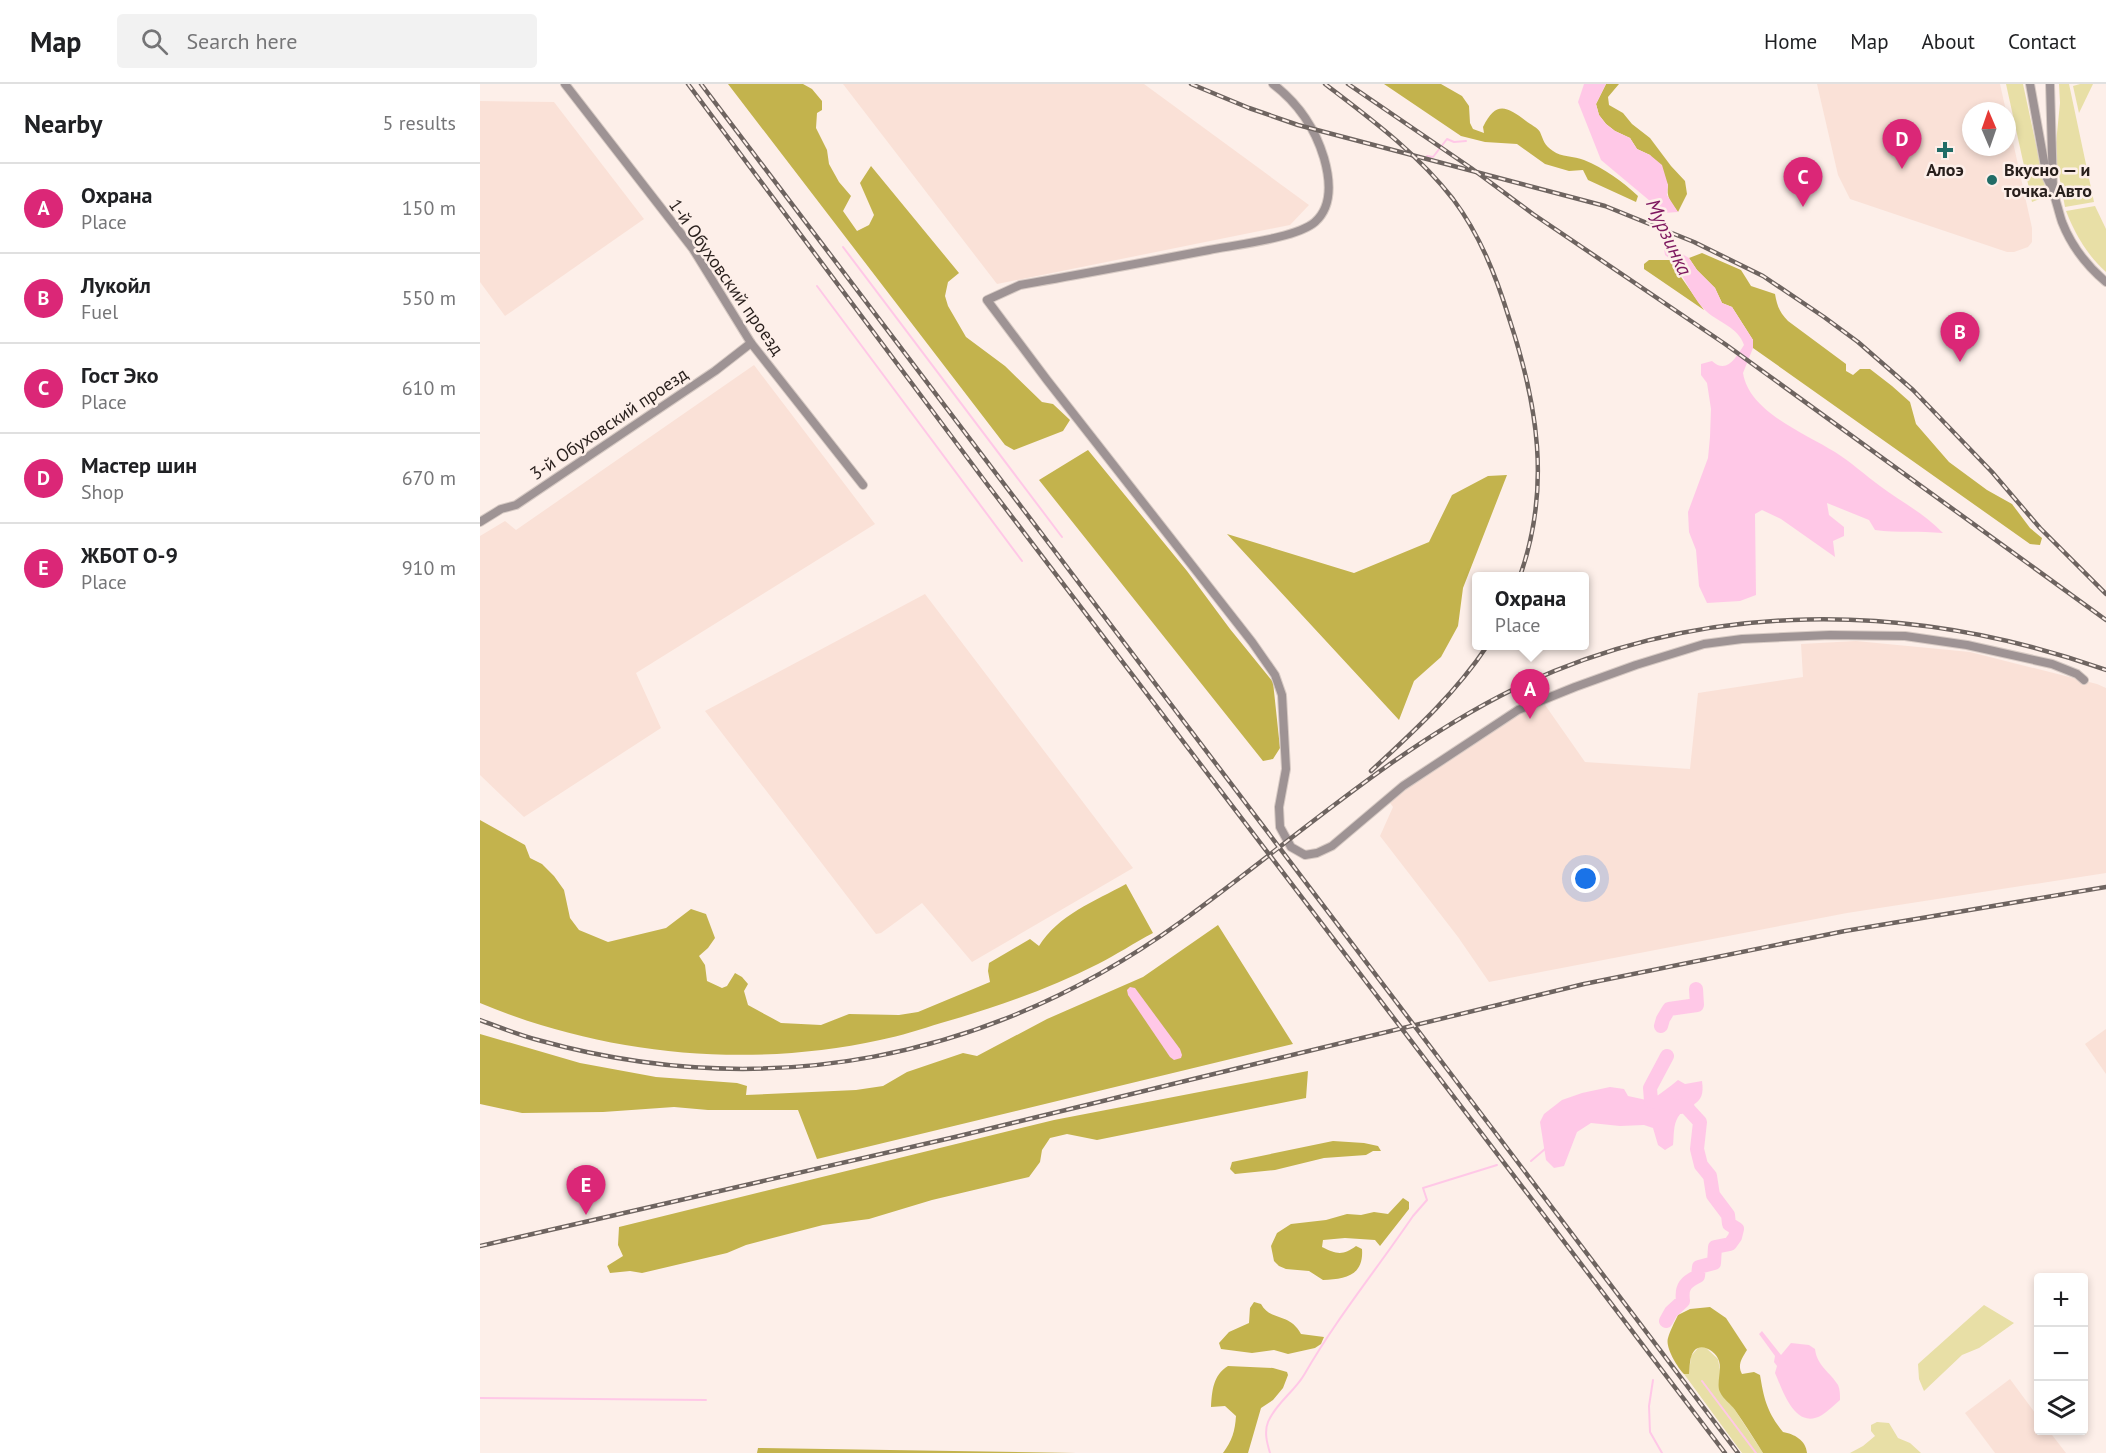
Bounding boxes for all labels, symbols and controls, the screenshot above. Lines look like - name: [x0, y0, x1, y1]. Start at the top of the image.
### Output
- search box: [117, 14, 537, 68]
- text: Map: [30, 23, 81, 60]
- icon: search: [138, 25, 171, 58]
- text: Search here: [186, 27, 297, 55]
- text: Home: [1764, 28, 1817, 55]
- text: Map: [1850, 28, 1889, 55]
- text: About: [1922, 28, 1975, 55]
- text: Contact: [2008, 28, 2076, 55]
- north arrow: [1962, 102, 2016, 156]
- text: Nearby: [24, 107, 102, 140]
- text: 5 results: [383, 110, 456, 136]
- pin: D: [1882, 120, 1922, 169]
- marker: Алоэ: [1938, 143, 1952, 157]
- pin: C: [1784, 158, 1822, 207]
- place label: Алоэ: [1926, 158, 1964, 181]
- place label: Вкусно — и точка. Авто: [2004, 158, 2092, 202]
- marker: Вкусно — и точка. Авто: [1985, 173, 1999, 187]
- text: Охрана: [81, 181, 153, 209]
- street label: 1-й Обуховский проезд: [664, 194, 789, 359]
- text: A: [37, 195, 50, 221]
- text: 150 m: [402, 195, 456, 221]
- water label: Мурзинка: [1640, 195, 1698, 280]
- text: Place: [81, 209, 127, 235]
- text: Лукойл: [81, 271, 151, 299]
- text: B: [38, 285, 49, 311]
- text: 550 m: [402, 285, 456, 311]
- text: Fuel: [81, 299, 118, 325]
- pin: B: [1940, 312, 1980, 362]
- text: Гост Эко: [81, 361, 159, 389]
- street label: 3-й Обуховский проезд: [525, 362, 692, 485]
- text: C: [38, 375, 49, 401]
- text: 610 m: [402, 375, 456, 401]
- text: Place: [81, 389, 127, 415]
- text: Мастер шин: [81, 451, 197, 479]
- text: D: [37, 465, 50, 491]
- text: 670 m: [402, 465, 456, 491]
- text: Shop: [81, 479, 124, 505]
- text: ЖБОТ О-9: [81, 541, 178, 569]
- text: E: [38, 555, 49, 581]
- text: 910 m: [402, 555, 456, 581]
- text: Place: [81, 569, 127, 595]
- popup: [1472, 572, 1589, 650]
- text: Охрана: [1495, 584, 1566, 612]
- text: Place: [1495, 612, 1540, 638]
- pin: A: [1510, 670, 1550, 719]
- your location: [1571, 864, 1600, 893]
- pin: E: [566, 1166, 606, 1215]
- map controls: [2034, 1273, 2088, 1435]
- button: +: [2034, 1273, 2088, 1327]
- button: −: [2034, 1327, 2088, 1381]
- button: layers: [2034, 1381, 2088, 1435]

